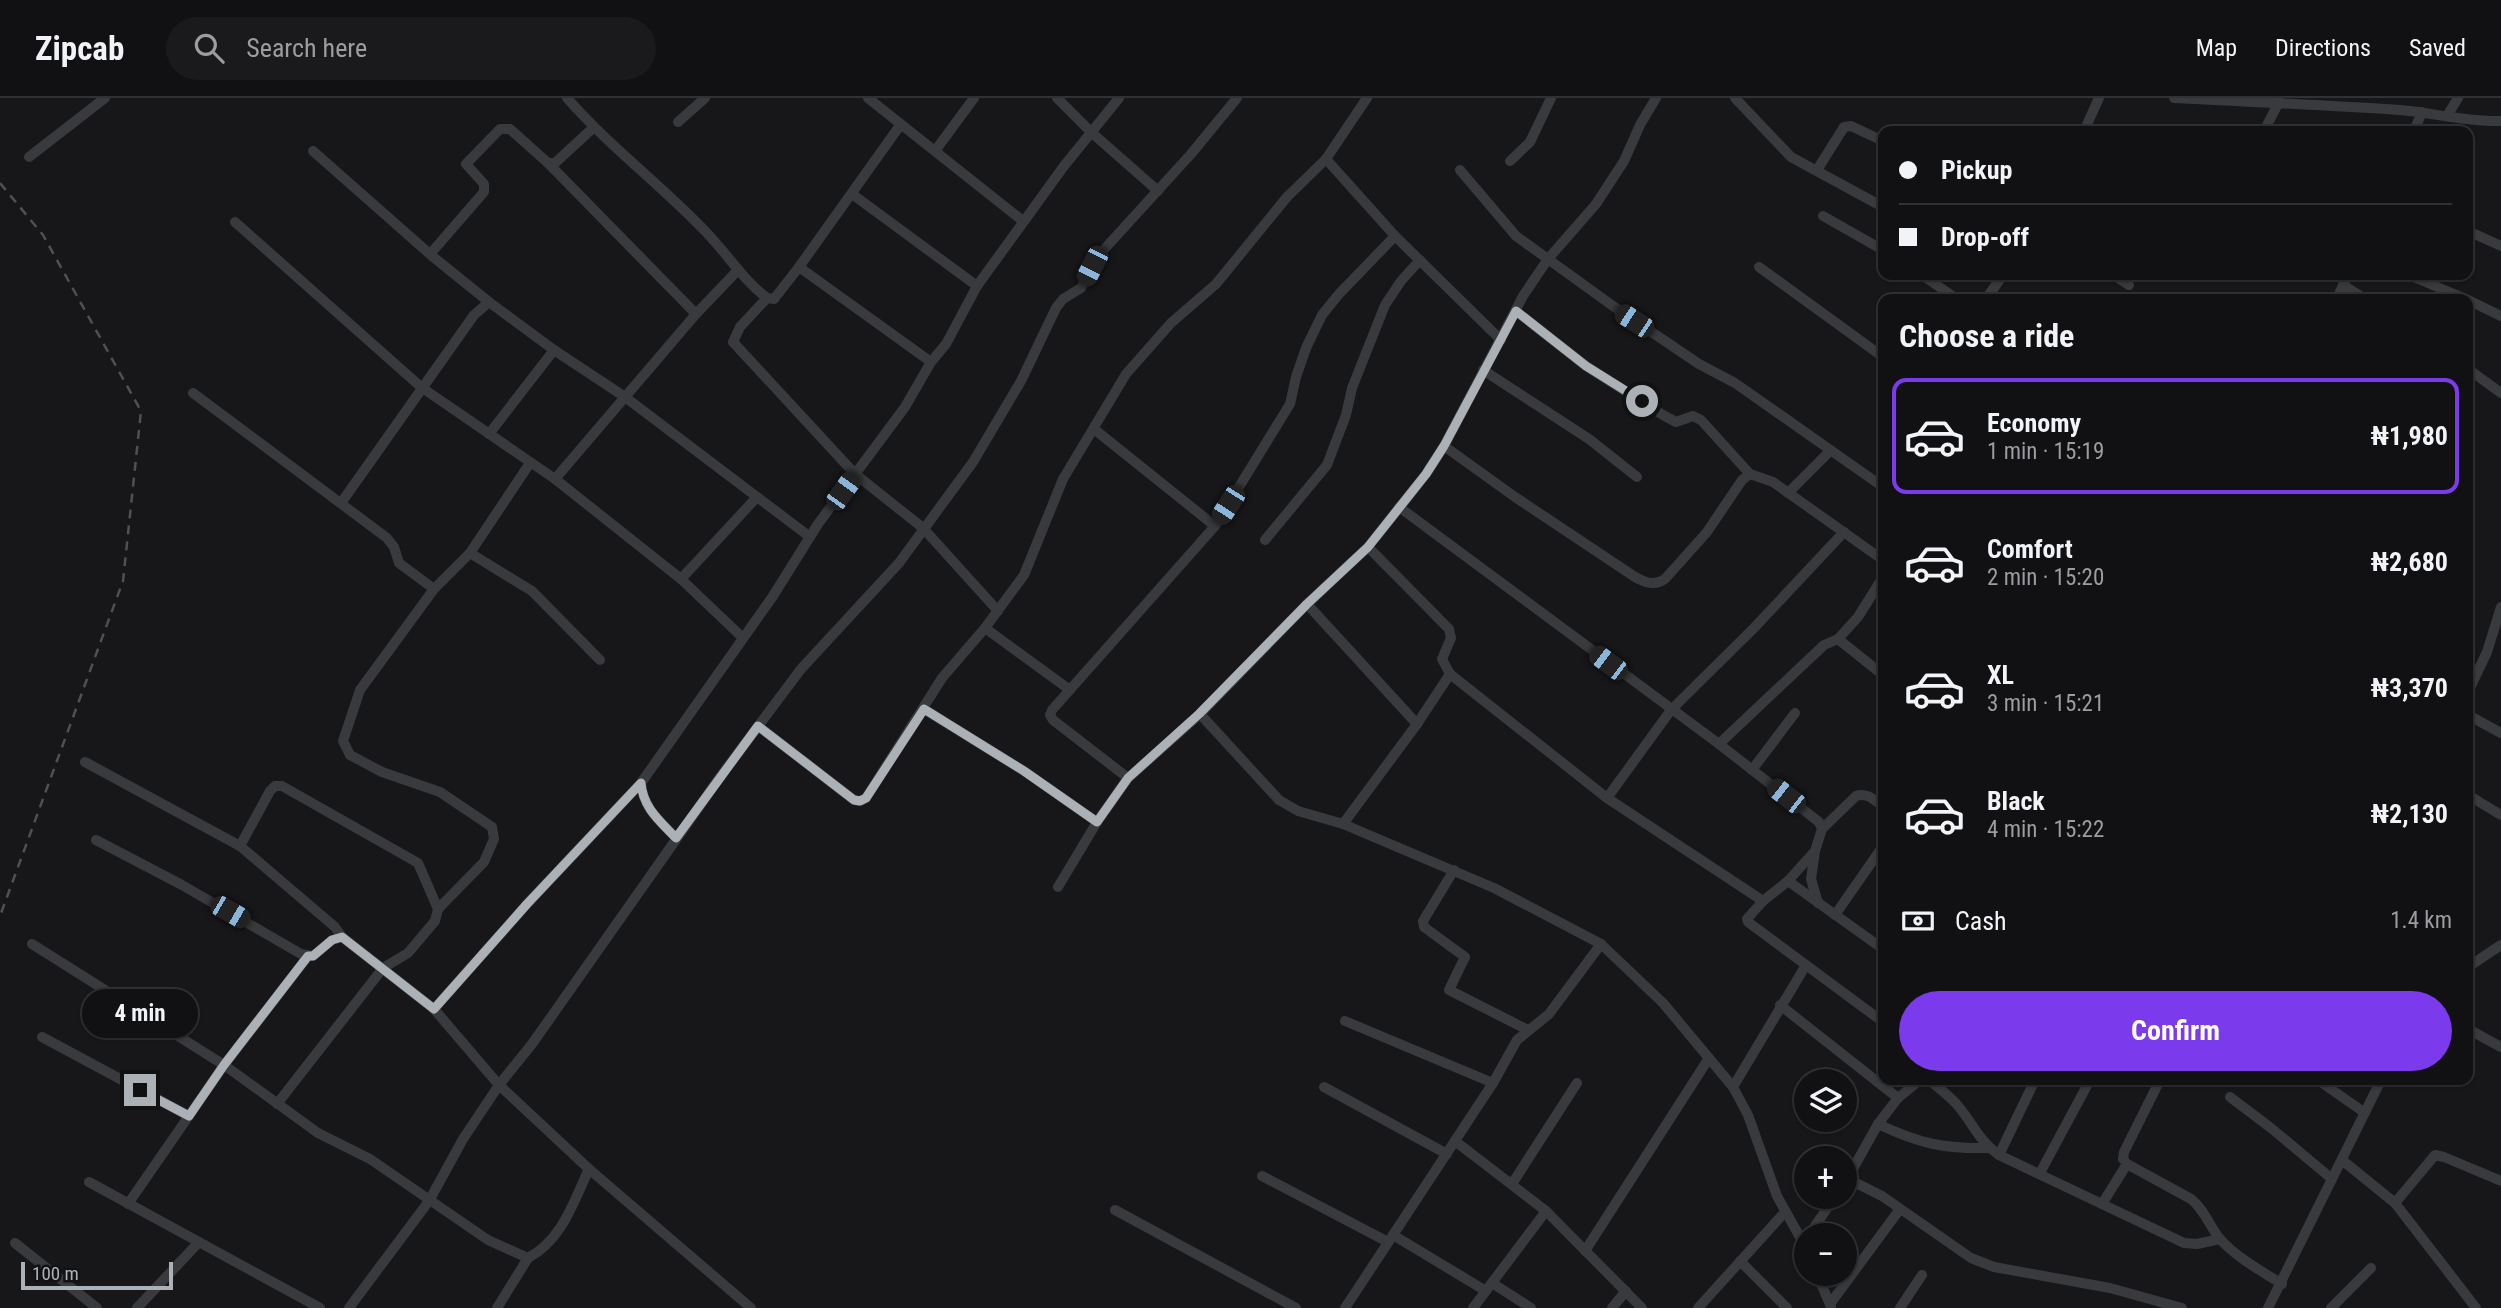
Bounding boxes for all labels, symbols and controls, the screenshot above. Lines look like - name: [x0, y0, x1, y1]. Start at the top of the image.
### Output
- search box: [166, 17, 656, 80]
- text: Zipcab: [35, 29, 124, 68]
- icon: search: [190, 29, 228, 67]
- text: Search here: [246, 33, 367, 63]
- text: Map: [2196, 34, 2237, 62]
- text: Directions: [2275, 34, 2371, 62]
- text: Saved: [2409, 34, 2466, 62]
- text: Pickup: [1941, 155, 2012, 185]
- text: Drop-off: [1941, 222, 2029, 252]
- car: [1074, 243, 1111, 289]
- car: [1611, 301, 1658, 341]
- text: Choose a ride: [1899, 317, 2074, 355]
- route start: [1626, 385, 1658, 417]
- icon: car: [1903, 405, 1966, 468]
- text: Economy: [1987, 408, 2081, 438]
- text: ₦1,980: [2371, 421, 2448, 451]
- text: 1 min · 15:19: [1987, 438, 2104, 465]
- car: [823, 468, 864, 514]
- car: [1208, 482, 1249, 528]
- icon: car: [1903, 531, 1966, 594]
- text: Comfort: [1987, 534, 2073, 564]
- text: ₦2,680: [2371, 547, 2448, 577]
- text: 2 min · 15:20: [1987, 564, 2104, 591]
- car: [1585, 642, 1632, 684]
- icon: car: [1903, 657, 1966, 720]
- text: XL: [1987, 660, 2014, 690]
- text: ₦3,370: [2371, 673, 2448, 703]
- text: 3 min · 15:21: [1987, 690, 2104, 717]
- car: [1763, 775, 1810, 817]
- icon: car: [1903, 783, 1966, 846]
- text: Black: [1987, 786, 2045, 816]
- text: ₦2,130: [2371, 799, 2448, 829]
- text: 4 min · 15:22: [1987, 816, 2104, 843]
- car: [207, 892, 254, 932]
- icon: cash: [1899, 902, 1937, 940]
- text: Cash: [1955, 906, 2007, 936]
- text: 1.4 km: [2390, 907, 2452, 934]
- callout: 4 min: [82, 988, 198, 1038]
- button: Confirm: [1899, 991, 2452, 1071]
- text: 4 min: [114, 1000, 166, 1027]
- map controls: [1794, 1069, 1857, 1286]
- button: layers: [1794, 1069, 1857, 1132]
- route end: [124, 1074, 156, 1106]
- button: +: [1794, 1146, 1857, 1209]
- button: −: [1794, 1223, 1857, 1286]
- scale bar: [21, 1259, 173, 1291]
- text: 100 m: [32, 1262, 79, 1285]

